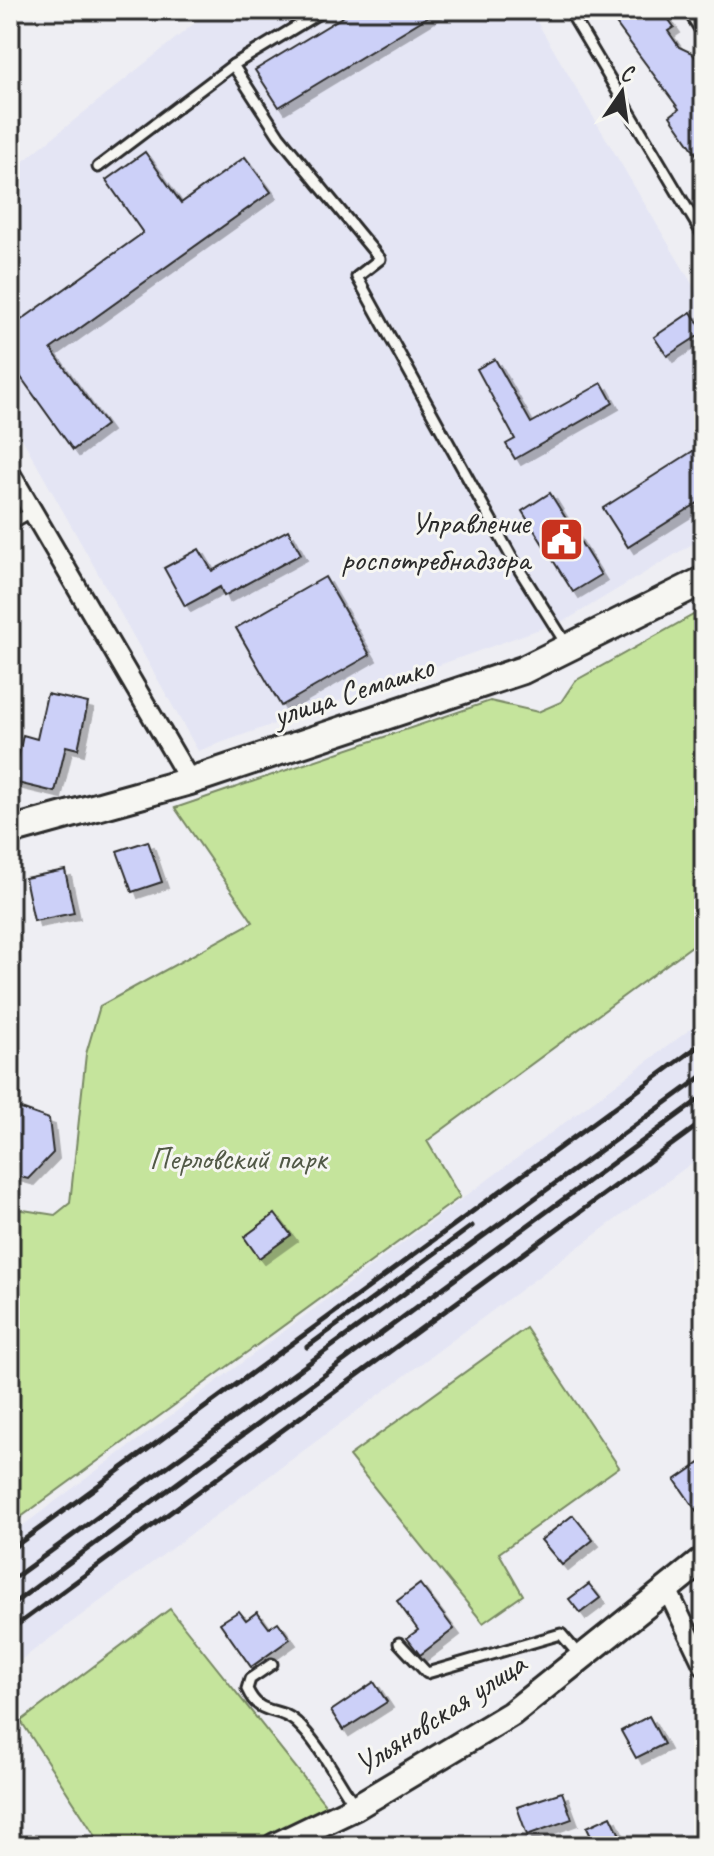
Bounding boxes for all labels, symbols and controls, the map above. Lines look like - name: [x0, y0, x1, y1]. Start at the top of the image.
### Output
- north arrow: [582, 52, 662, 132]
- text: С: [618, 59, 638, 89]
- place label: Управление роспотребнадзора: [341, 502, 533, 580]
- public building icon: Управление роспотребнадзора: [537, 516, 585, 564]
- street label: улица Семашко: [266, 645, 440, 737]
- park label: Перловский парк: [149, 1138, 329, 1179]
- street label: Ульяновская улица: [347, 1642, 535, 1785]

